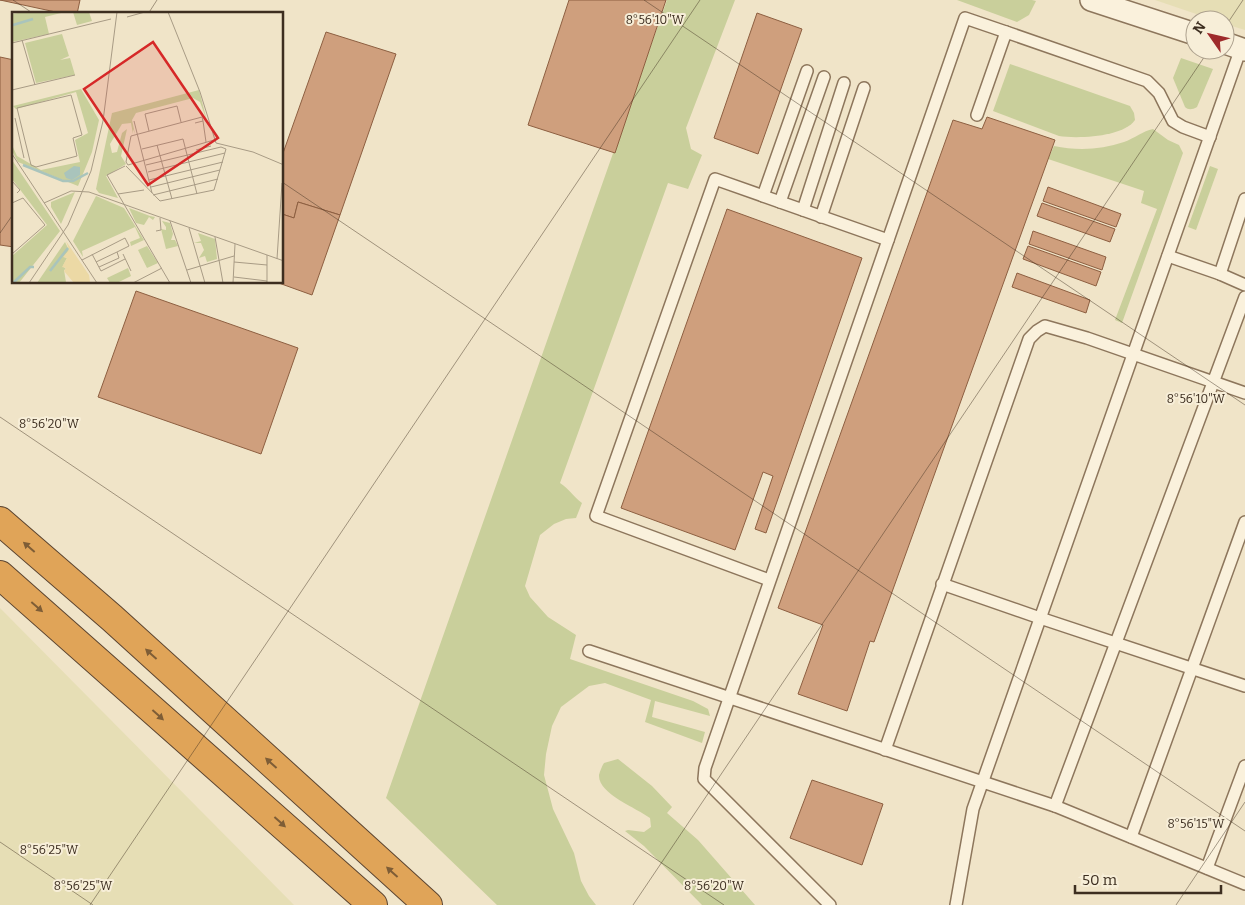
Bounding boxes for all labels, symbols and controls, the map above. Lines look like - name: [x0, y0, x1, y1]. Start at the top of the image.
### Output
- north arrow: [1185, 10, 1235, 60]
- inset map: [12, 12, 284, 284]
- text: 8°56'10"W: [626, 13, 685, 27]
- text: N: [1190, 19, 1210, 37]
- text: 8°56'10"W: [1167, 392, 1226, 406]
- text: 8°56'20"W: [19, 417, 80, 431]
- one-way arrow: [23, 541, 36, 552]
- one-way arrow: [30, 601, 42, 613]
- one-way arrow: [146, 648, 158, 660]
- one-way arrow: [152, 709, 165, 720]
- one-way arrow: [266, 757, 278, 769]
- one-way arrow: [273, 817, 286, 828]
- text: 8°56'15"W: [1168, 817, 1225, 831]
- text: 8°56'25"W: [20, 843, 79, 857]
- scale bar: [1075, 862, 1221, 894]
- one-way arrow: [386, 866, 398, 878]
- text: 50 m: [1082, 871, 1118, 889]
- text: 8°56'25"W: [54, 879, 113, 893]
- text: 8°56'20"W: [684, 879, 745, 893]

